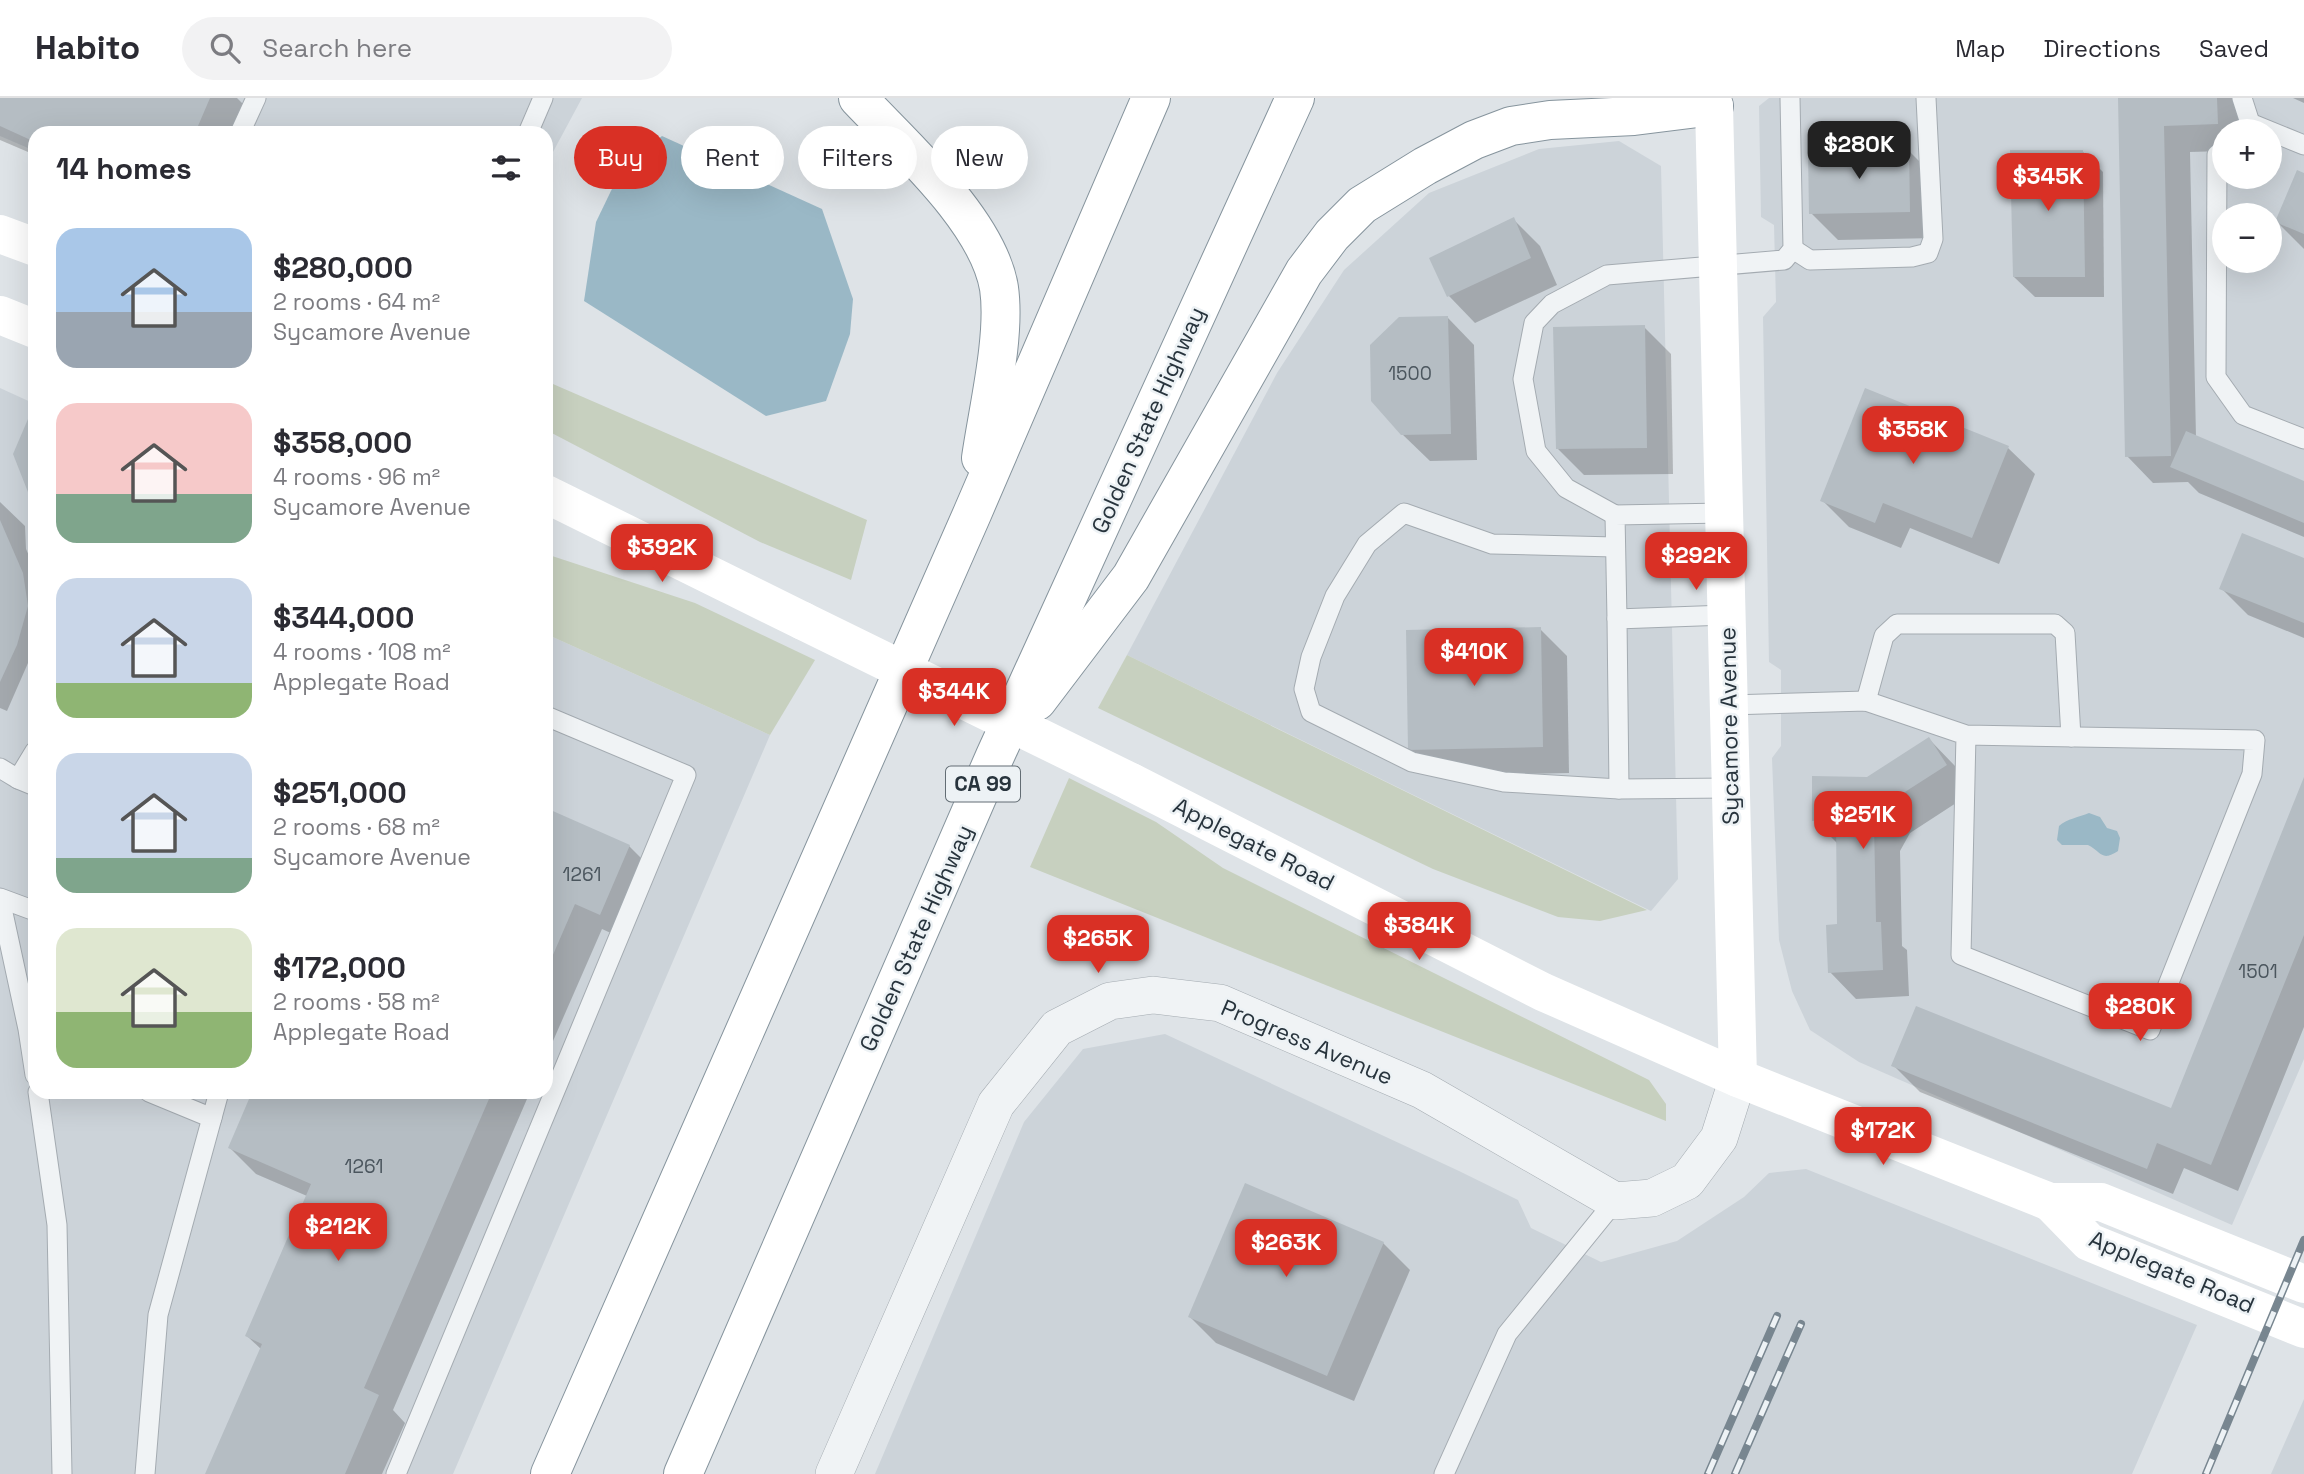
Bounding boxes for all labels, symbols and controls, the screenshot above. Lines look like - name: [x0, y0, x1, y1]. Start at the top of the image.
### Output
- search box: [182, 17, 672, 80]
- text: Habito: [35, 27, 140, 69]
- icon: search: [206, 29, 244, 67]
- text: Search here: [262, 31, 412, 65]
- text: Map: [1955, 33, 2005, 64]
- text: Directions: [2043, 33, 2161, 64]
- text: Saved: [2199, 33, 2269, 64]
- map controls: [2212, 119, 2282, 273]
- button: +: [2212, 119, 2282, 189]
- pin: $280K: [1810, 122, 1908, 181]
- chip: Buy: [574, 126, 667, 189]
- chip: Rent: [681, 126, 784, 189]
- chip: Filters: [798, 126, 917, 189]
- chip: New: [931, 126, 1028, 189]
- text: $280K: [1824, 129, 1894, 159]
- text: 14 homes: [56, 149, 192, 188]
- icon: filters: [487, 149, 525, 187]
- pin: $345K: [1999, 153, 2097, 213]
- text: $345K: [2013, 161, 2083, 191]
- button: −: [2212, 203, 2282, 273]
- text: $280,000: [273, 248, 413, 287]
- icon: home: [112, 256, 196, 340]
- text: 2 rooms · 64 m²: [273, 287, 440, 317]
- street label: Golden State Highway: [1084, 302, 1212, 538]
- text: Sycamore Avenue: [273, 317, 471, 347]
- house number: 1500: [1388, 361, 1432, 386]
- pin: $358K: [1864, 406, 1962, 466]
- text: $358K: [1878, 414, 1948, 444]
- text: $358,000: [273, 423, 412, 462]
- icon: home: [112, 431, 196, 515]
- text: 4 rooms · 96 m²: [273, 462, 440, 492]
- text: Sycamore Avenue: [273, 492, 471, 522]
- pin: $392K: [613, 524, 711, 584]
- text: $392K: [627, 532, 697, 562]
- pin: $292K: [1647, 532, 1745, 592]
- text: $292K: [1661, 540, 1731, 570]
- text: $344,000: [273, 598, 414, 637]
- icon: home: [112, 606, 196, 690]
- street label: Sycamore Avenue: [1712, 627, 1746, 825]
- pin: $410K: [1425, 628, 1523, 688]
- text: $410K: [1440, 636, 1508, 666]
- text: 4 rooms · 108 m²: [273, 637, 451, 667]
- text: Applegate Road: [273, 667, 450, 697]
- pin: $344K: [905, 668, 1003, 728]
- text: $344K: [918, 676, 990, 706]
- road number: CA 99: [946, 766, 1020, 802]
- text: $251,000: [273, 773, 407, 812]
- icon: home: [112, 781, 196, 865]
- street label: Applegate Road: [1168, 791, 1340, 897]
- pin: $251K: [1814, 792, 1912, 851]
- text: $251K: [1830, 799, 1896, 829]
- text: 2 rooms · 68 m²: [273, 812, 440, 842]
- street label: Golden State Highway: [852, 820, 980, 1056]
- text: Sycamore Avenue: [273, 842, 471, 872]
- house number: 1261: [563, 862, 601, 887]
- pin: $384K: [1370, 902, 1468, 962]
- text: $384K: [1384, 910, 1454, 940]
- pin: $265K: [1049, 916, 1147, 975]
- text: $265K: [1063, 923, 1133, 953]
- text: $172,000: [273, 948, 406, 987]
- icon: home: [112, 956, 196, 1040]
- house number: 1501: [2238, 959, 2278, 984]
- pin: $280K: [2091, 984, 2189, 1043]
- text: 2 rooms · 58 m²: [273, 987, 440, 1017]
- text: $280K: [2105, 991, 2175, 1021]
- street label: Progress Avenue: [1216, 992, 1398, 1092]
- text: Applegate Road: [273, 1017, 450, 1047]
- pin: $172K: [1834, 1108, 1932, 1167]
- text: $172K: [1850, 1115, 1916, 1145]
- house number: 1261: [345, 1154, 383, 1179]
- pin: $212K: [289, 1204, 387, 1263]
- text: $212K: [305, 1211, 371, 1241]
- pin: $263K: [1237, 1220, 1335, 1279]
- street label: Applegate Road: [2085, 1224, 2259, 1320]
- text: $263K: [1251, 1227, 1321, 1257]

